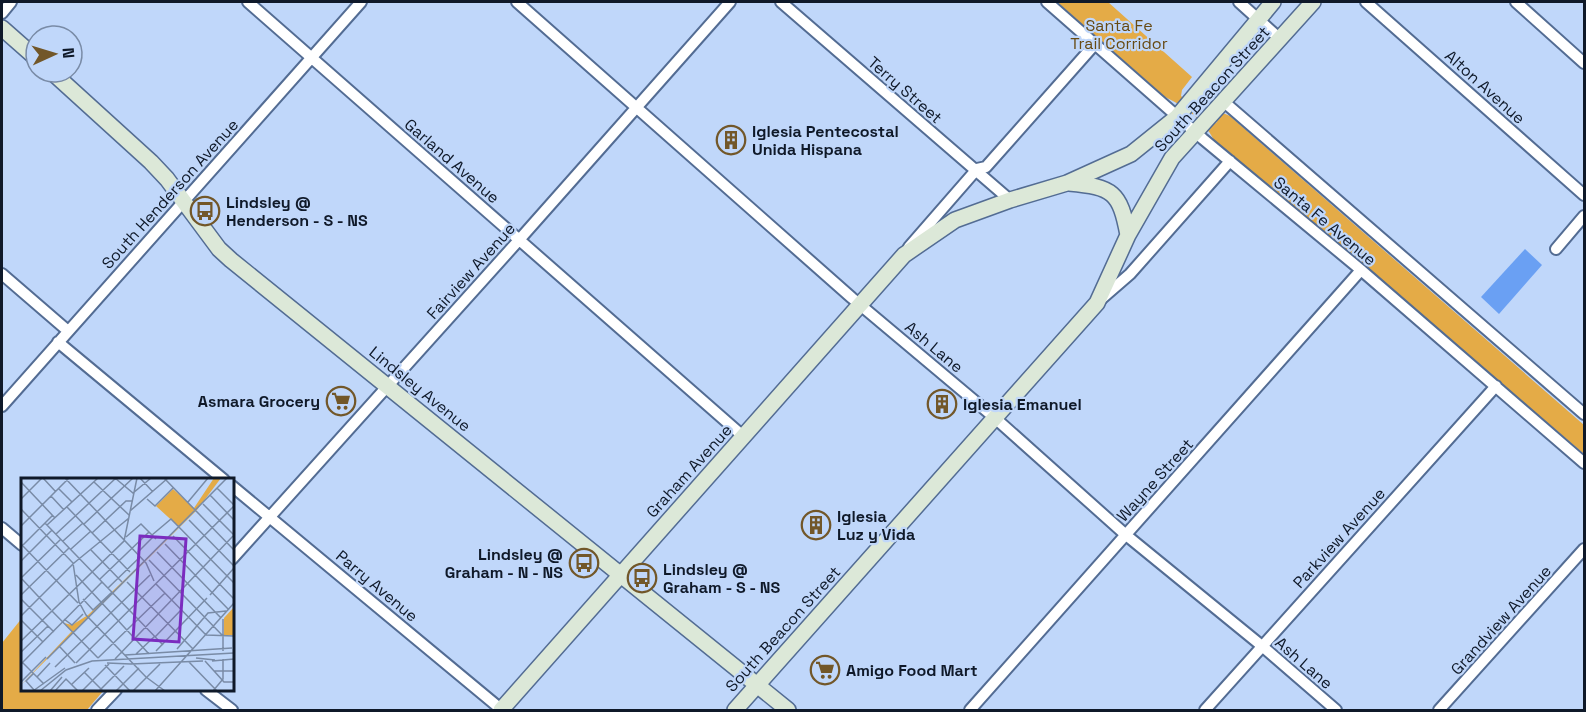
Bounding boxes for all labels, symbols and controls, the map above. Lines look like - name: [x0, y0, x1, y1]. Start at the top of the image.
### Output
- park label: Santa Fe Trail Corridor: [1070, 15, 1168, 54]
- street label: South Beacon Street: [1150, 22, 1274, 156]
- north arrow: [24, 24, 84, 84]
- street label: Alton Avenue: [1440, 45, 1530, 129]
- text: N: [58, 47, 79, 59]
- street label: Terry Street: [863, 52, 947, 128]
- street label: Garland Avenue: [400, 114, 504, 208]
- street label: South Henderson Avenue: [97, 115, 243, 273]
- place label: Iglesia Pentecostal Unida Hispana: [752, 121, 899, 160]
- building icon: Iglesia Pentecostal Unida Hispana: [715, 124, 747, 156]
- street label: Santa Fe Avenue: [1269, 172, 1381, 270]
- place label: Lindsley @ Henderson - S - NS: [226, 192, 368, 231]
- bus stop icon: Lindsley @ Henderson - S - NS: [189, 195, 221, 227]
- street label: Fairview Avenue: [422, 218, 520, 324]
- street label: Ash Lane: [901, 317, 967, 377]
- street label: Lindsley Avenue: [365, 342, 475, 436]
- supermarket icon: Asmara Grocery: [325, 385, 357, 417]
- building icon: Iglesia Emanuel: [926, 388, 958, 420]
- place label: Asmara Grocery: [198, 391, 320, 412]
- place label: Iglesia Emanuel: [963, 394, 1082, 415]
- street label: Graham Avenue: [641, 420, 737, 522]
- street label: Wayne Street: [1112, 434, 1198, 526]
- inset map: [21, 478, 234, 691]
- street label: Parkview Avenue: [1288, 483, 1390, 593]
- place label: Iglesia Luz y Vida: [837, 506, 915, 545]
- building icon: Iglesia Luz y Vida: [800, 509, 832, 541]
- place label: Lindsley @ Graham - N - NS: [445, 544, 563, 583]
- street label: Parry Avenue: [332, 546, 422, 626]
- bus stop icon: Lindsley @ Graham - N - NS: [568, 547, 600, 579]
- place label: Lindsley @ Graham - S - NS: [663, 559, 781, 598]
- street label: Grandview Avenue: [1446, 561, 1556, 679]
- bus stop icon: Lindsley @ Graham - S - NS: [626, 562, 658, 594]
- street label: South Beacon Street: [721, 562, 845, 696]
- street label: Ash Lane: [1271, 632, 1337, 694]
- supermarket icon: Amigo Food Mart: [809, 654, 841, 686]
- place label: Amigo Food Mart: [846, 660, 977, 681]

